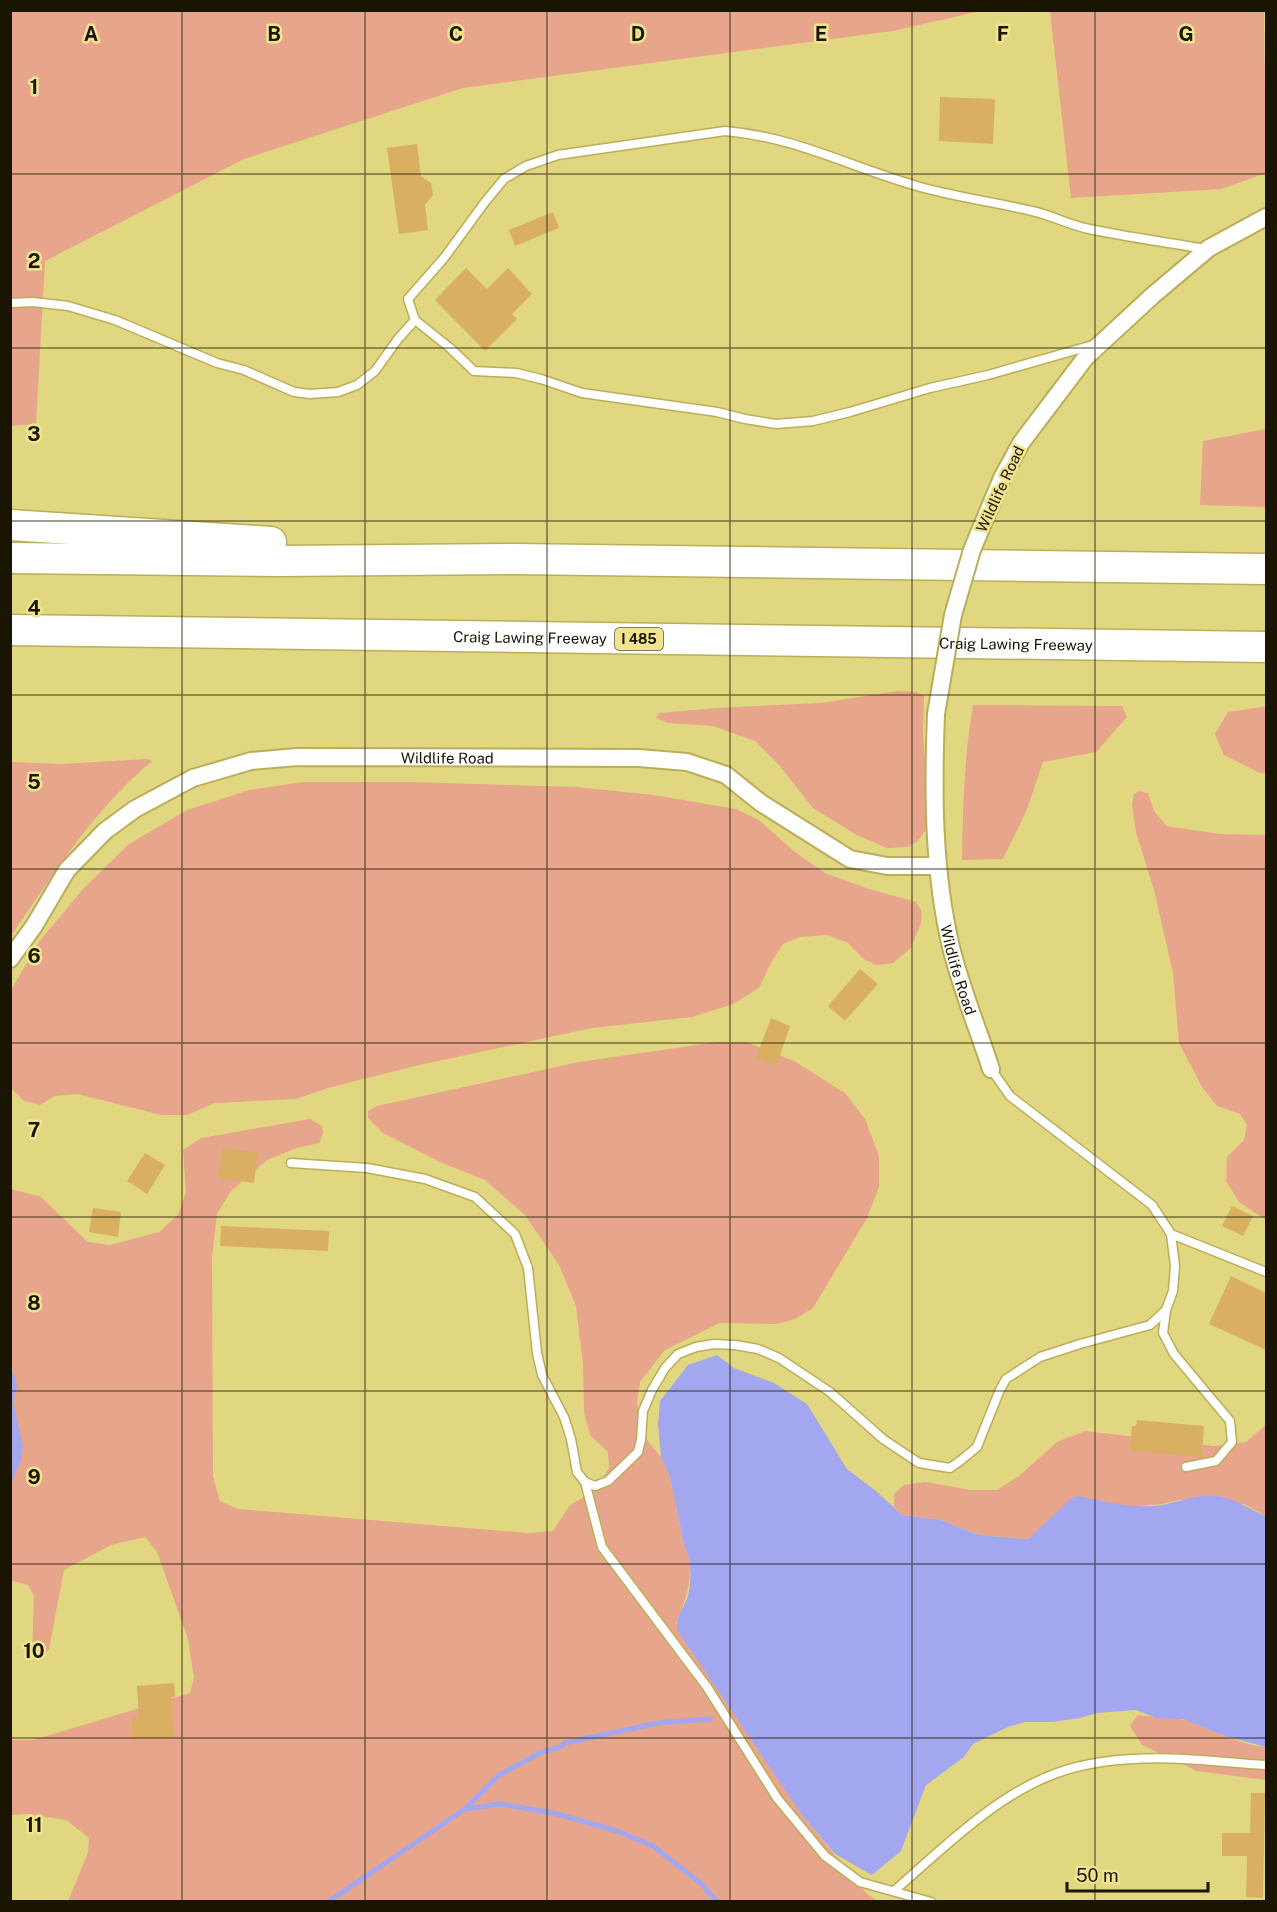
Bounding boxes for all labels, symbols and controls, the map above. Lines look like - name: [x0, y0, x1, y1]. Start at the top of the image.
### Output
- text: A: [84, 22, 98, 46]
- text: B: [267, 22, 281, 46]
- text: C: [449, 22, 463, 46]
- text: D: [631, 22, 645, 46]
- text: E: [815, 22, 827, 46]
- text: F: [997, 22, 1009, 46]
- text: G: [1178, 22, 1194, 46]
- text: 1: [30, 75, 38, 99]
- text: 2: [28, 249, 40, 273]
- text: 3: [27, 422, 41, 446]
- street label: Wildlife Road: [973, 443, 1027, 535]
- text: 4: [27, 596, 41, 620]
- street label: Craig Lawing Freeway: [453, 627, 607, 647]
- road number: I 485: [615, 628, 663, 650]
- street label: Craig Lawing Freeway: [939, 634, 1093, 653]
- street label: Wildlife Road: [401, 749, 494, 766]
- text: 5: [27, 770, 41, 794]
- street label: Wildlife Road: [938, 923, 980, 1017]
- text: 6: [27, 944, 41, 968]
- text: 7: [28, 1118, 40, 1142]
- text: 8: [27, 1291, 41, 1315]
- text: 9: [27, 1465, 41, 1489]
- text: 10: [23, 1639, 45, 1663]
- text: 11: [25, 1813, 43, 1837]
- scale bar: [1067, 1855, 1208, 1893]
- text: 50 m: [1076, 1865, 1119, 1886]

